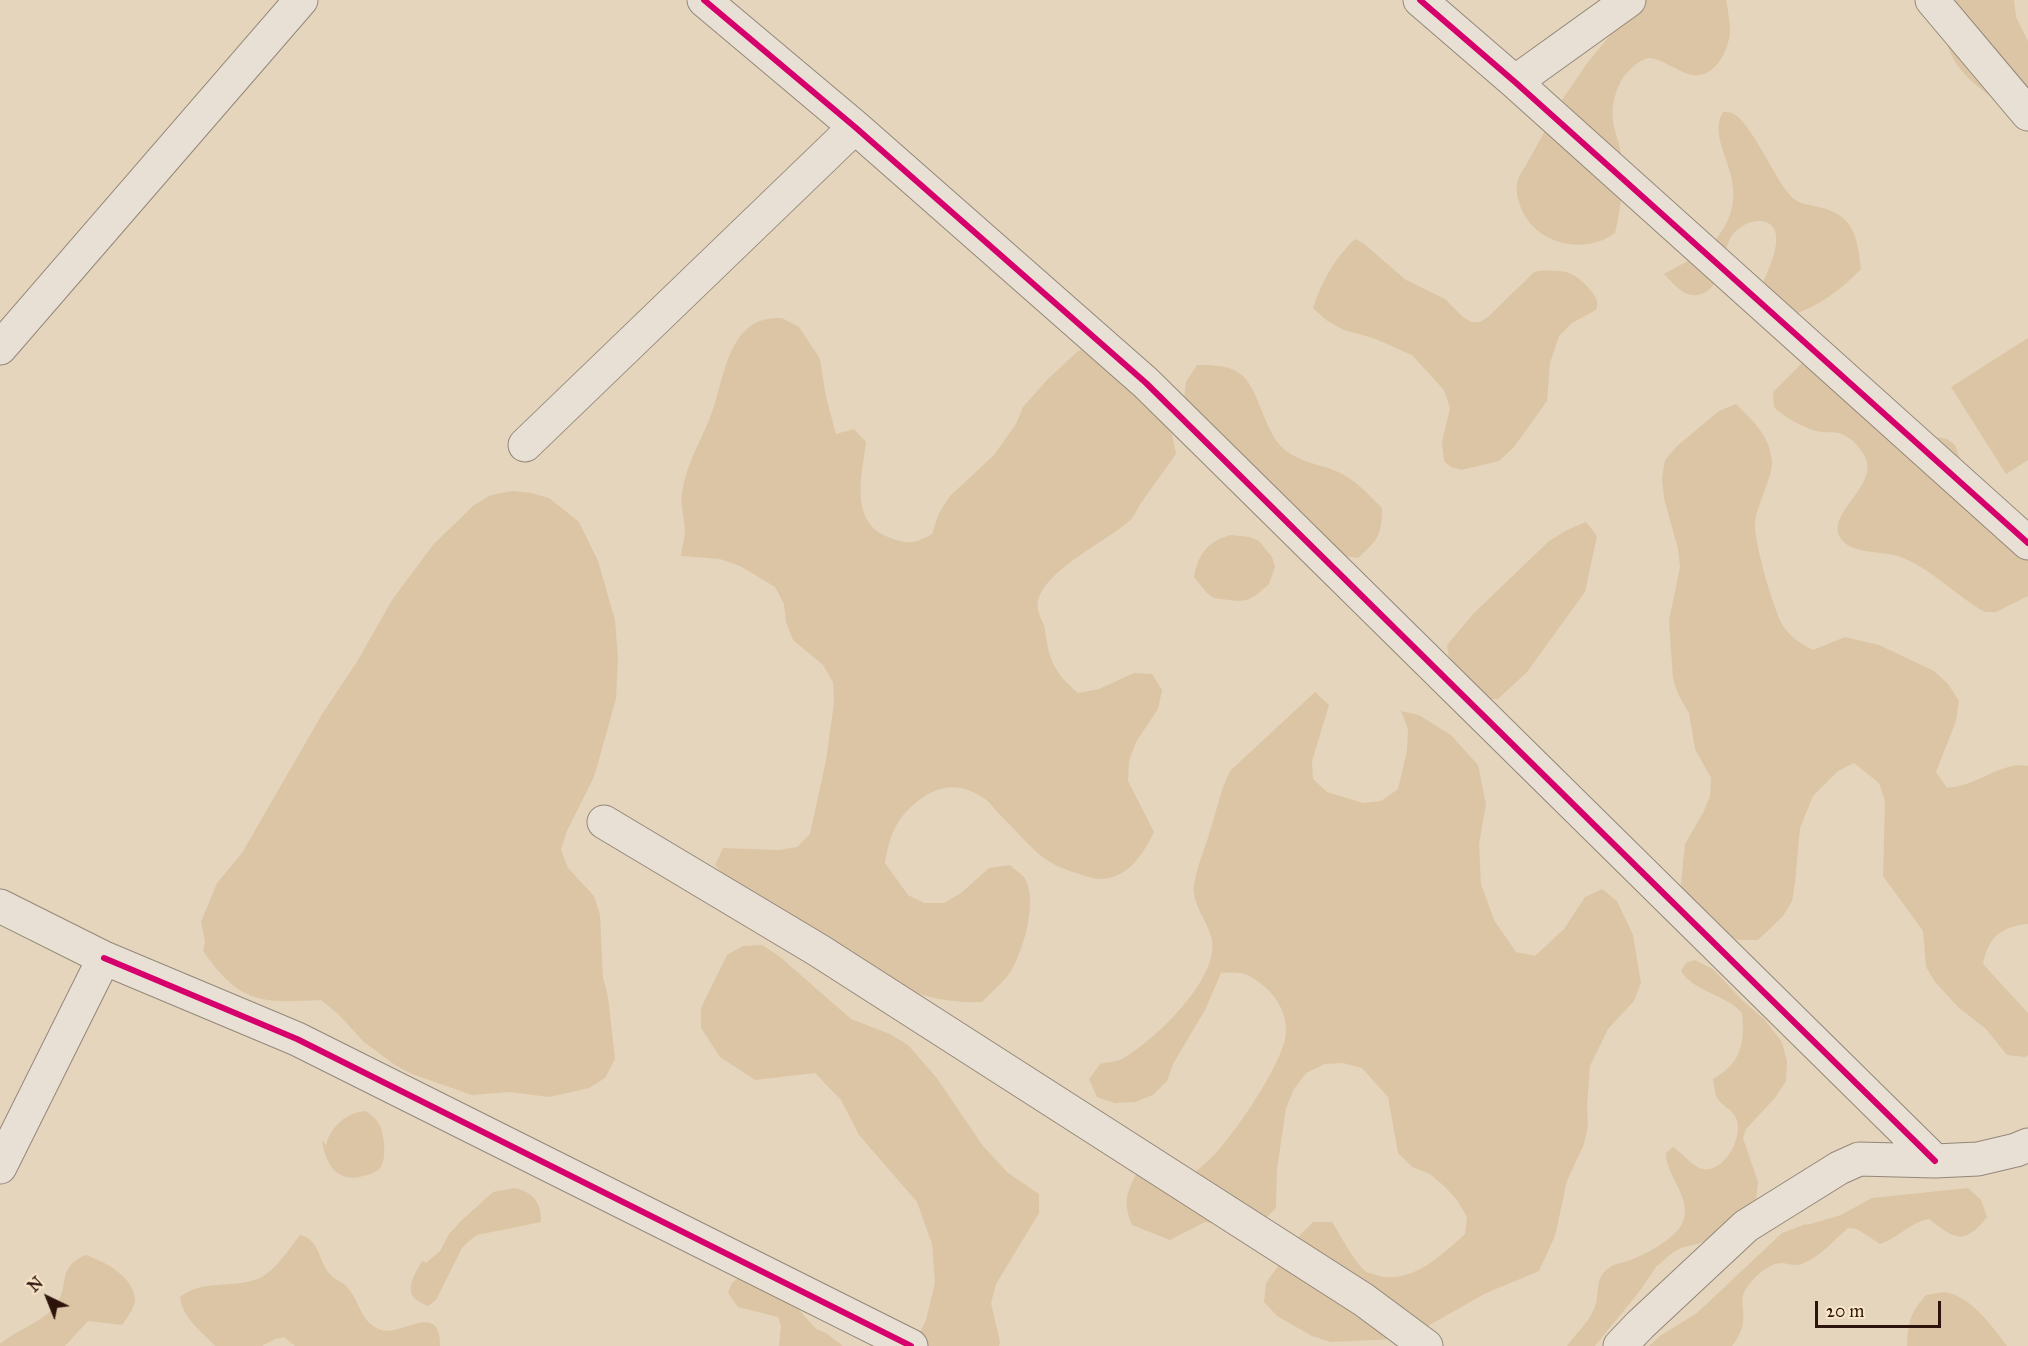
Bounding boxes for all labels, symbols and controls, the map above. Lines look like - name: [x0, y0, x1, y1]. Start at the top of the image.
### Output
- north arrow: [18, 1268, 78, 1328]
- text: N: [24, 1273, 47, 1296]
- scale bar: [1818, 1289, 1944, 1327]
- text: 20 m: [1826, 1300, 1864, 1322]

